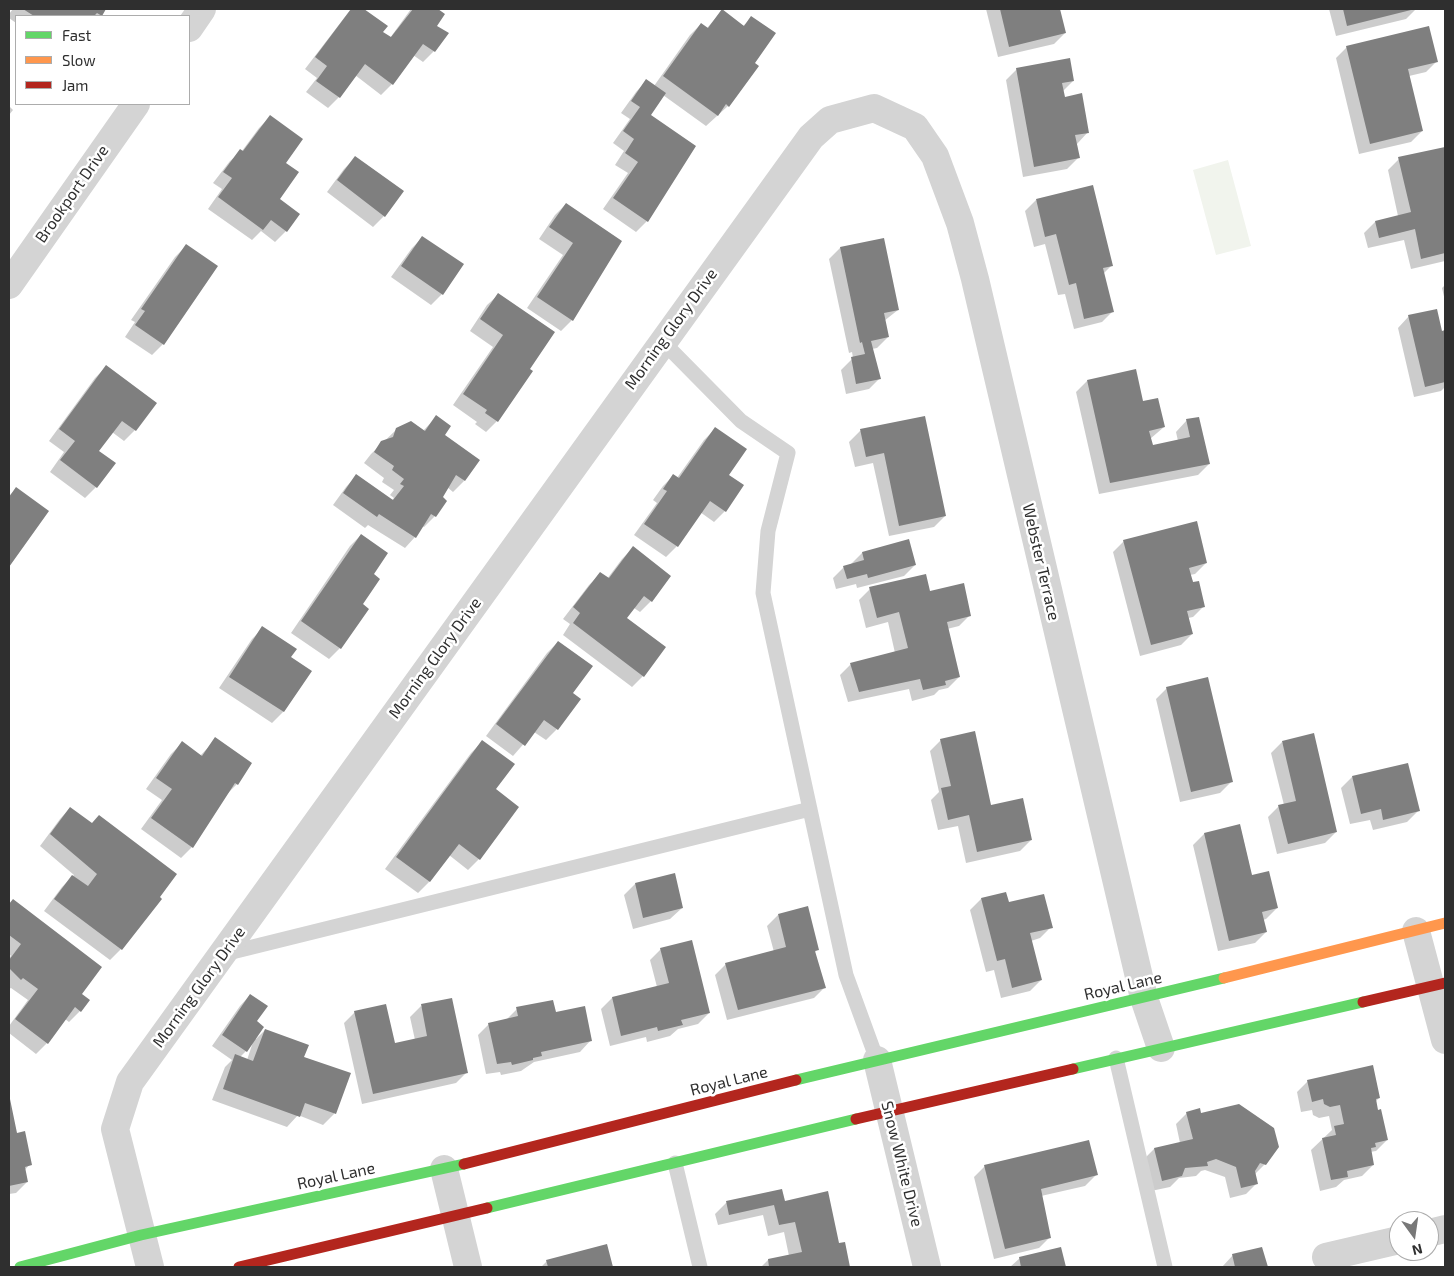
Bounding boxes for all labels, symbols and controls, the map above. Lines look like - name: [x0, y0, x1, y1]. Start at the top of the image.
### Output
- legend: [15, 15, 190, 105]
- text: Fast: [62, 26, 91, 44]
- text: Slow: [62, 51, 96, 69]
- text: Jam: [62, 76, 88, 94]
- street label: Brookport Drive: [31, 141, 113, 247]
- street label: Morning Glory Drive: [621, 265, 721, 393]
- street label: Webster Terrace: [1018, 502, 1064, 622]
- street label: Morning Glory Drive: [385, 594, 485, 722]
- street label: Morning Glory Drive: [149, 923, 249, 1051]
- street label: Royal Lane: [1082, 968, 1164, 1004]
- street label: Royal Lane: [688, 1062, 770, 1100]
- street label: Snow White Drive: [877, 1099, 927, 1229]
- street label: Royal Lane: [295, 1158, 377, 1194]
- north arrow: [1389, 1211, 1439, 1261]
- text: N: [1411, 1241, 1424, 1260]

